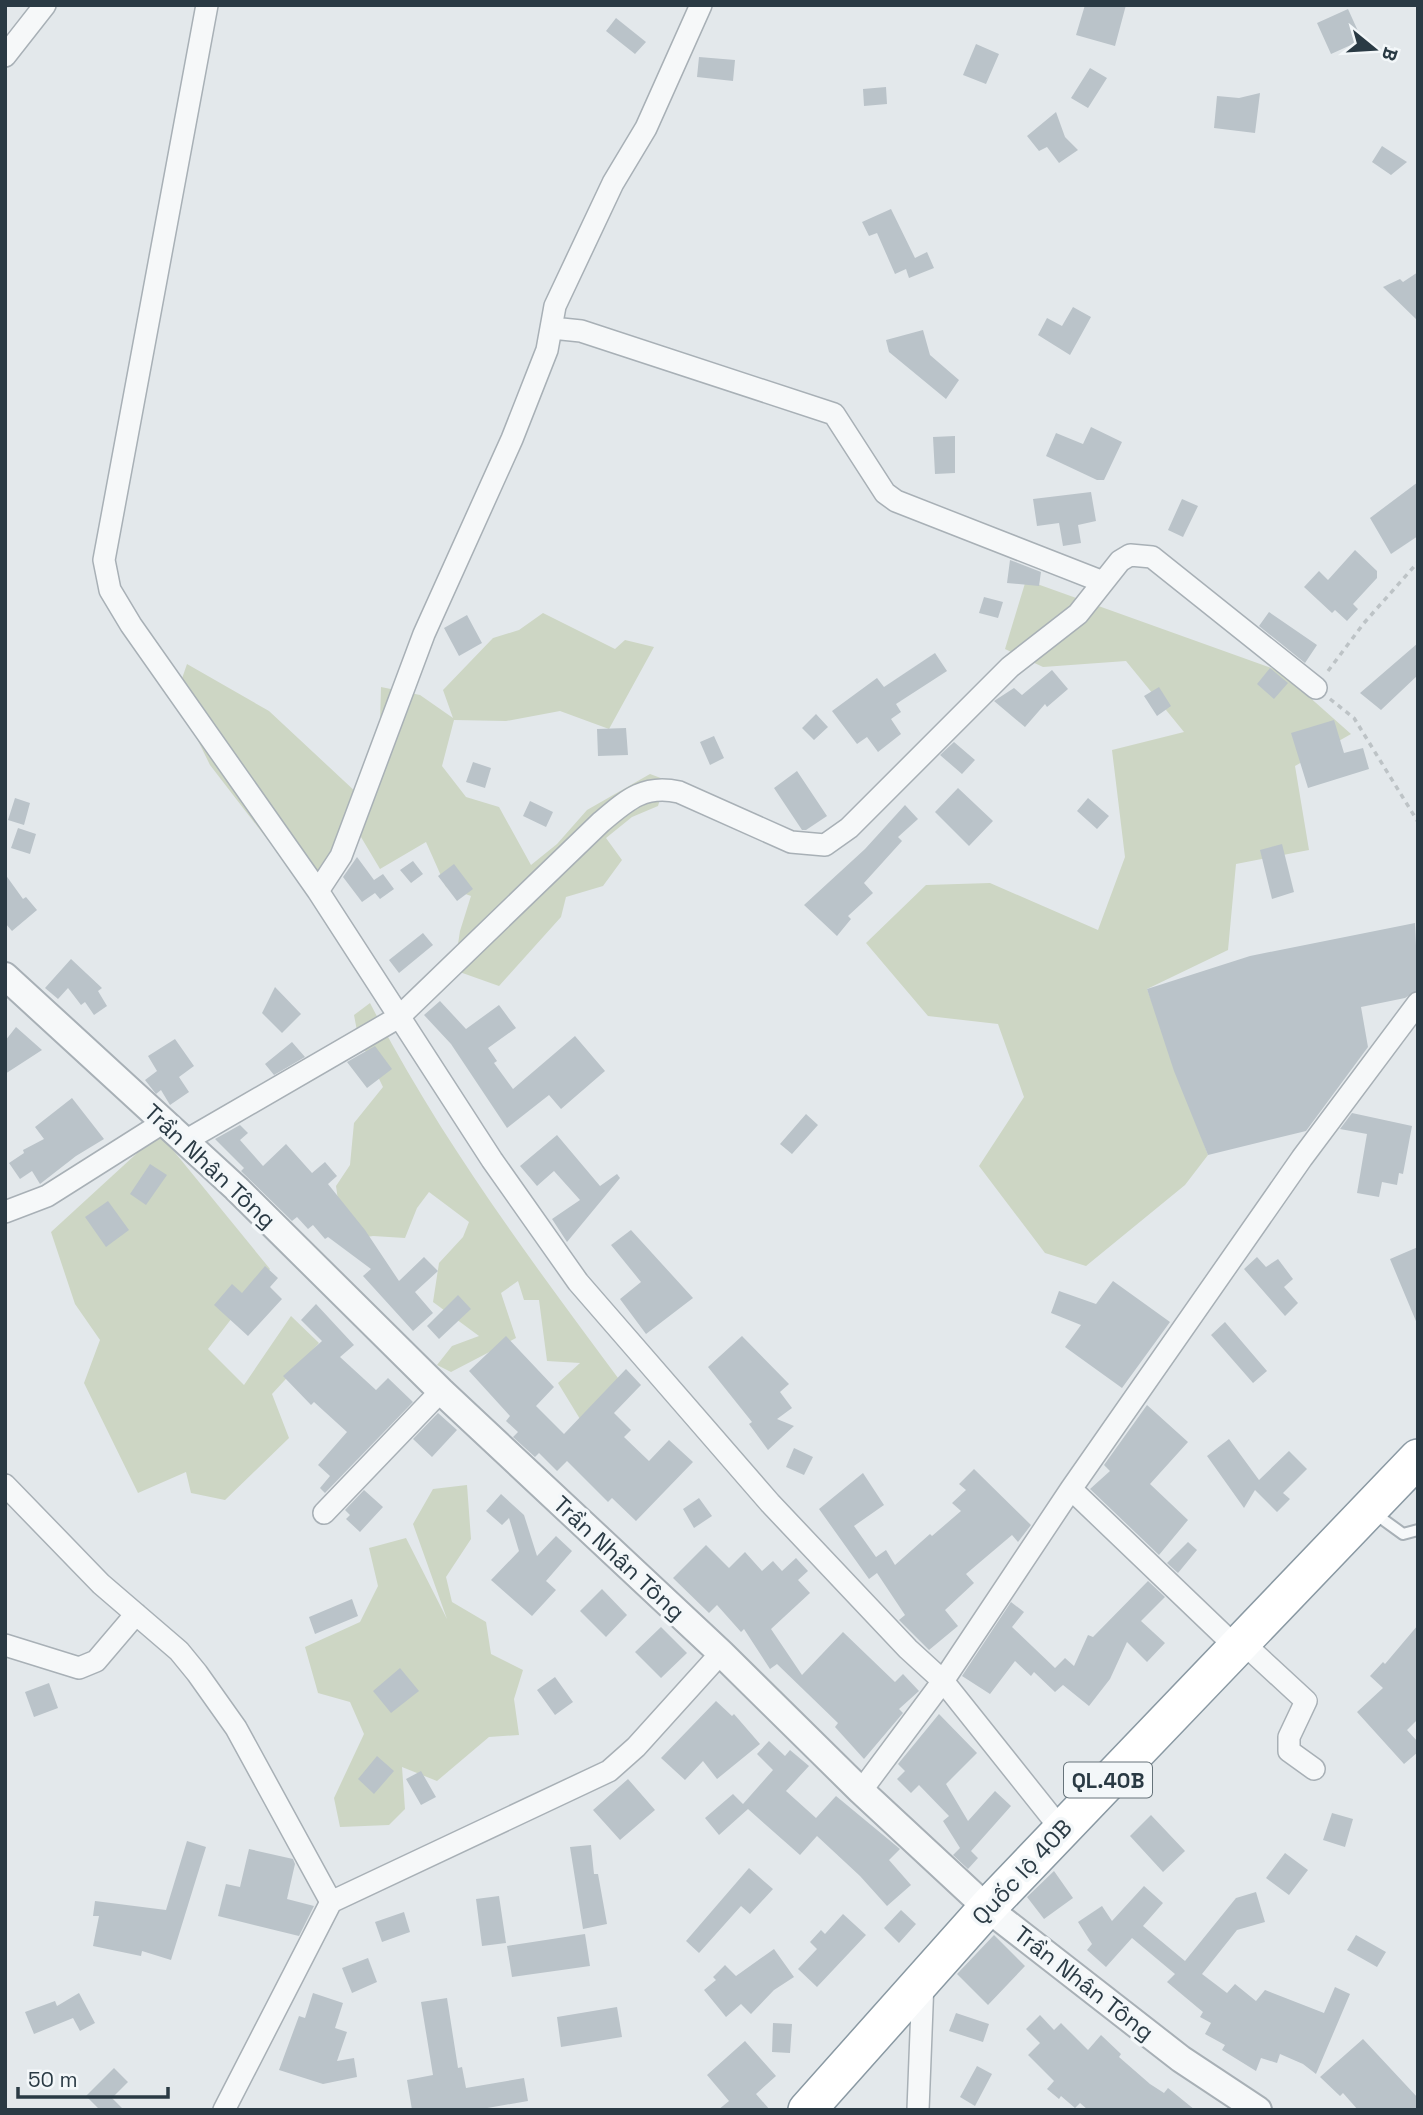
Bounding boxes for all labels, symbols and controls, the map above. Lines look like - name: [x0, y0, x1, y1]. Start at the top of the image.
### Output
- north arrow: [1339, 14, 1409, 84]
- text: B: [1376, 44, 1404, 64]
- street label: Trần Nhân Tông: [138, 1097, 282, 1235]
- street label: Trần Nhân Tông: [547, 1489, 691, 1627]
- road number: QL.40B: [1064, 1762, 1152, 1798]
- street label: Quốc lộ 40B: [966, 1813, 1078, 1931]
- street label: Trần Nhân Tông: [1008, 1919, 1160, 2047]
- scale bar: [18, 2056, 168, 2100]
- text: 50 m: [28, 2066, 78, 2093]

